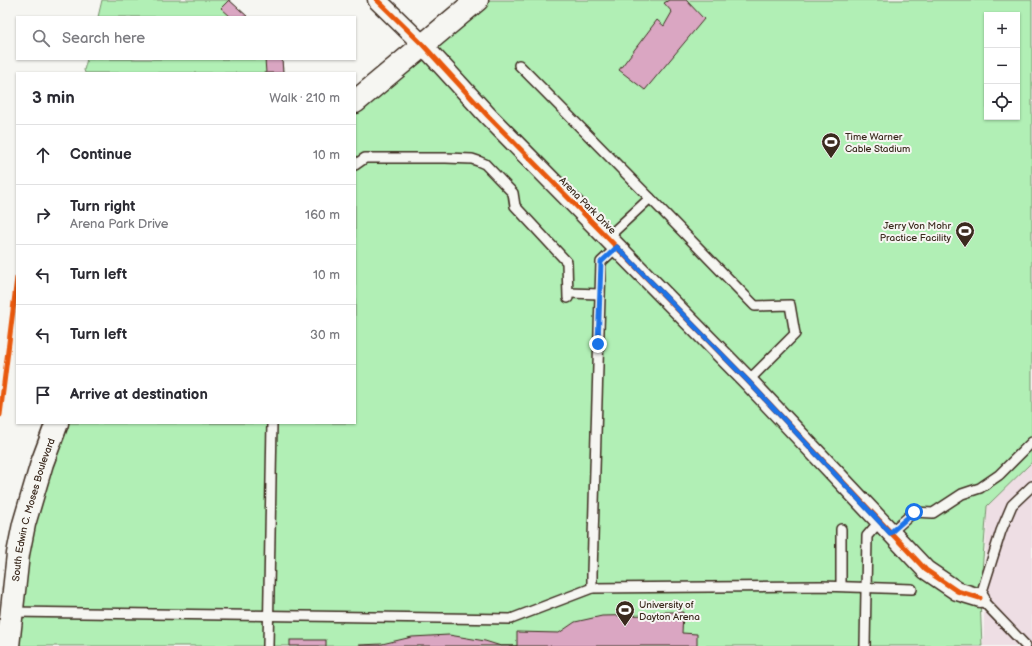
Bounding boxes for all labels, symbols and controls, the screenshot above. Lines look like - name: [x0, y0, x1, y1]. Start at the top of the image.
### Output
- map controls: [984, 12, 1020, 120]
- button: +: [984, 12, 1020, 48]
- search box: [16, 16, 356, 60]
- icon: search: [30, 27, 52, 49]
- text: Search here: [62, 29, 145, 48]
- button: −: [984, 48, 1020, 84]
- button: locate: [984, 84, 1020, 120]
- text: 3 min: [32, 88, 75, 108]
- text: Walk · 210 m: [269, 90, 340, 106]
- sports icon: Time Warner Cable Stadium: [820, 131, 842, 159]
- place label: Time Warner Cable Stadium: [845, 131, 910, 155]
- icon: ahead: [32, 144, 54, 166]
- text: Continue: [70, 145, 132, 164]
- text: 10 m: [313, 147, 340, 163]
- street label: Arena Park Drive: [556, 175, 618, 237]
- text: Turn right: [70, 197, 135, 216]
- icon: right: [32, 204, 54, 226]
- text: 160 m: [305, 207, 340, 223]
- text: Arena Park Drive: [70, 216, 168, 232]
- place label: Jerry Von Mohr Practice Facility: [880, 220, 951, 244]
- sports icon: Jerry Von Mohr Practice Facility: [954, 220, 976, 248]
- icon: left: [32, 264, 54, 286]
- text: Turn left: [70, 265, 127, 284]
- text: 10 m: [313, 267, 340, 283]
- icon: left: [32, 324, 54, 346]
- text: Turn left: [70, 325, 127, 344]
- text: 30 m: [310, 327, 340, 343]
- route end: [589, 335, 607, 353]
- icon: arrive: [32, 384, 54, 406]
- text: Arrive at destination: [70, 385, 208, 404]
- street label: South Edwin C. Moses Boulevard: [10, 436, 58, 582]
- route start: [905, 503, 923, 521]
- sports icon: University of Dayton Arena: [614, 599, 636, 627]
- place label: University of Dayton Arena: [639, 599, 700, 623]

